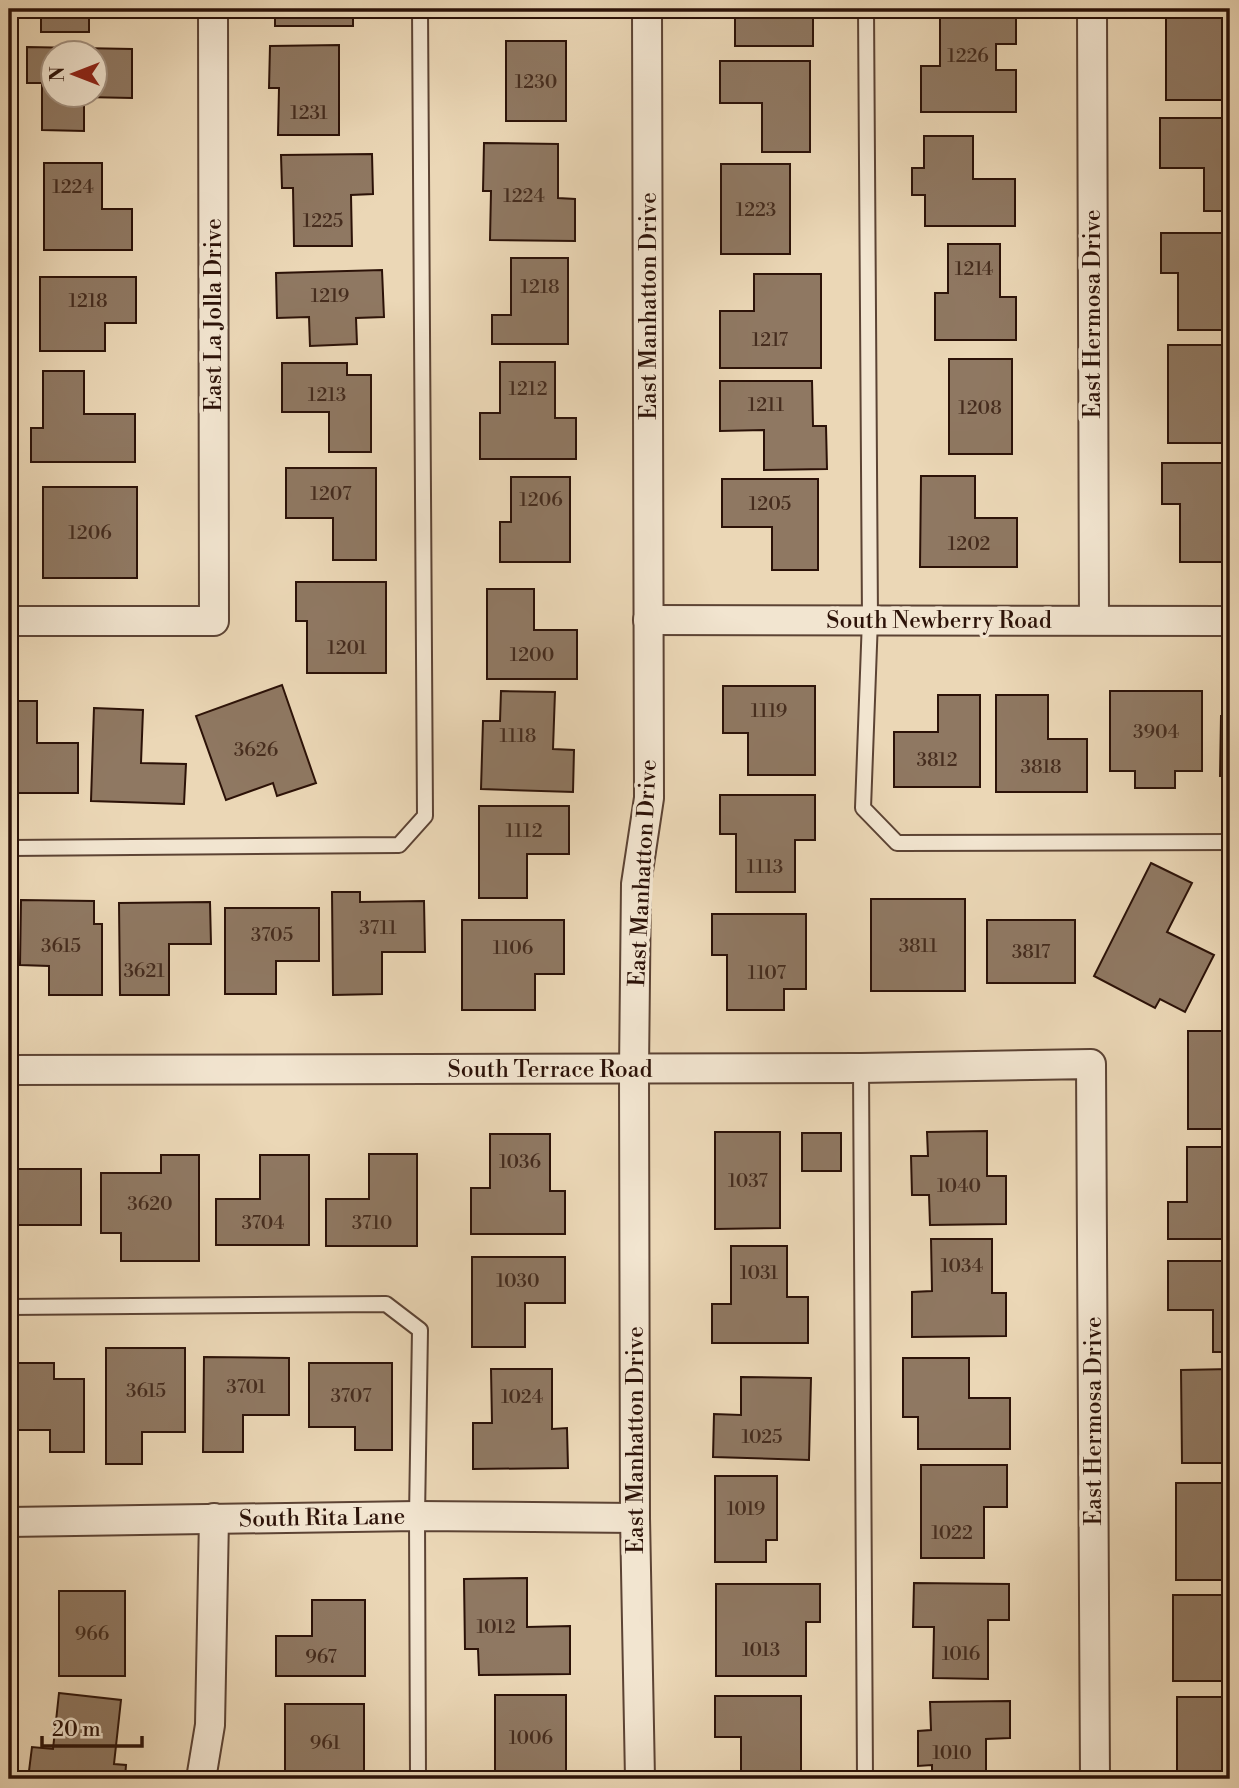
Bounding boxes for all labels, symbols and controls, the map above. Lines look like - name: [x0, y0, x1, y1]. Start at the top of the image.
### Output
- north arrow: [38, 38, 108, 108]
- house number: 1226: [947, 44, 989, 68]
- text: N: [46, 66, 70, 82]
- house number: 1230: [515, 70, 557, 94]
- house number: 1231: [290, 101, 328, 125]
- house number: 1224: [52, 175, 94, 199]
- house number: 1224: [503, 184, 545, 208]
- street label: East Manhatton Drive: [635, 192, 663, 420]
- house number: 1223: [736, 198, 776, 222]
- house number: 1225: [303, 209, 343, 233]
- street label: East Hermosa Drive: [1079, 209, 1107, 419]
- street label: East La Jolla Drive: [200, 218, 228, 412]
- house number: 1214: [955, 257, 993, 281]
- house number: 1218: [520, 275, 560, 299]
- house number: 1219: [311, 284, 349, 308]
- house number: 1218: [68, 289, 108, 313]
- house number: 1217: [752, 328, 789, 352]
- house number: 1212: [508, 377, 548, 401]
- house number: 1213: [308, 383, 346, 407]
- house number: 1211: [748, 393, 784, 417]
- house number: 1208: [958, 396, 1002, 420]
- house number: 1207: [310, 482, 352, 506]
- house number: 1206: [519, 488, 563, 512]
- house number: 1205: [749, 492, 791, 516]
- house number: 1206: [68, 521, 112, 545]
- house number: 1202: [948, 532, 990, 556]
- street label: South Newberry Road: [826, 607, 1052, 635]
- house number: 1201: [327, 636, 367, 660]
- house number: 1200: [510, 643, 554, 667]
- house number: 1119: [751, 699, 787, 723]
- house number: 3904: [1133, 720, 1179, 744]
- house number: 1118: [499, 724, 537, 748]
- house number: 3626: [234, 738, 278, 762]
- house number: 3812: [916, 748, 958, 772]
- house number: 3818: [1020, 755, 1062, 779]
- street label: East Manhatton Drive: [623, 759, 663, 987]
- house number: 1112: [506, 819, 543, 843]
- house number: 1113: [747, 855, 783, 879]
- house number: 3711: [359, 916, 397, 940]
- house number: 3705: [251, 923, 293, 947]
- house number: 3615: [41, 934, 81, 958]
- house number: 3811: [899, 934, 937, 958]
- house number: 1106: [493, 936, 533, 960]
- house number: 3817: [1012, 940, 1051, 964]
- house number: 3621: [123, 959, 165, 983]
- house number: 1107: [748, 961, 787, 985]
- street label: South Terrace Road: [448, 1056, 653, 1084]
- house number: 1036: [499, 1150, 541, 1174]
- house number: 1037: [728, 1169, 768, 1193]
- house number: 1040: [937, 1174, 981, 1198]
- house number: 3620: [127, 1192, 173, 1216]
- house number: 3704: [241, 1211, 285, 1235]
- house number: 3710: [352, 1211, 392, 1235]
- house number: 1034: [941, 1254, 983, 1278]
- house number: 1031: [740, 1261, 778, 1285]
- house number: 1030: [496, 1269, 540, 1293]
- street label: East Hermosa Drive: [1080, 1316, 1108, 1526]
- street label: East Manhatton Drive: [622, 1326, 650, 1554]
- house number: 3701: [226, 1375, 266, 1399]
- house number: 3615: [126, 1379, 166, 1403]
- house number: 3707: [330, 1384, 372, 1408]
- house number: 1024: [501, 1385, 543, 1409]
- house number: 1025: [741, 1425, 783, 1449]
- house number: 1019: [727, 1497, 765, 1521]
- street label: South Rita Lane: [239, 1503, 405, 1533]
- house number: 1022: [931, 1521, 973, 1545]
- house number: 1012: [477, 1615, 515, 1639]
- house number: 966: [75, 1622, 109, 1646]
- house number: 1013: [742, 1638, 780, 1662]
- house number: 1016: [942, 1642, 980, 1666]
- house number: 967: [305, 1645, 337, 1669]
- scale bar: [42, 1704, 142, 1748]
- text: 20 m: [52, 1717, 101, 1743]
- house number: 1006: [509, 1726, 553, 1750]
- house number: 961: [310, 1731, 340, 1755]
- house number: 1010: [932, 1741, 972, 1765]

